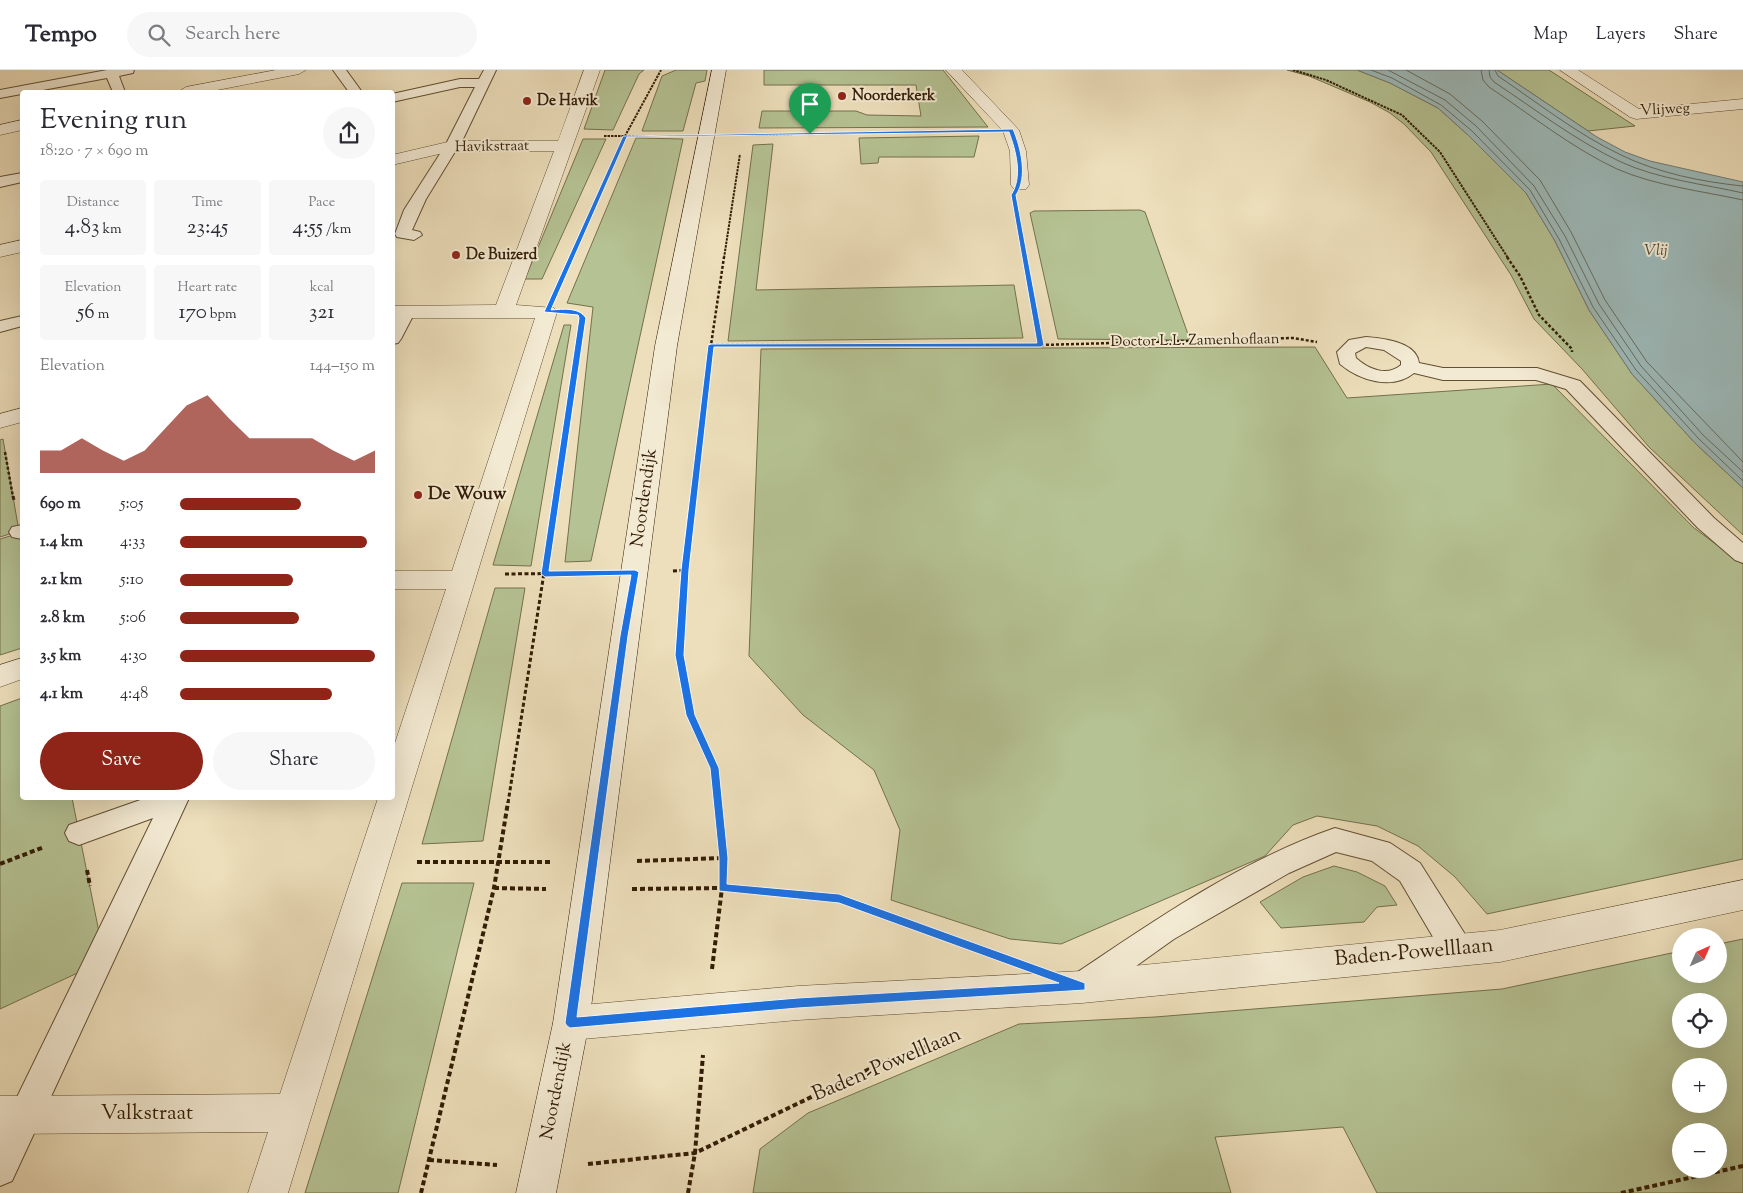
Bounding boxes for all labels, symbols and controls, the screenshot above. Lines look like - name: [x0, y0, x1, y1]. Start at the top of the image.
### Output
- search box: [127, 12, 477, 57]
- text: Tempo: [25, 18, 97, 52]
- icon: search: [145, 21, 173, 49]
- text: Search here: [185, 21, 280, 48]
- text: Map: [1533, 22, 1568, 48]
- text: Layers: [1596, 22, 1646, 48]
- text: Share: [1674, 22, 1718, 48]
- pin: [789, 83, 831, 134]
- place label: Noorderkerk: [852, 86, 936, 107]
- icon: arrive: [796, 90, 824, 118]
- marker: Noorderkerk: [836, 90, 848, 102]
- place label: De Havik: [537, 91, 599, 112]
- marker: De Havik: [521, 95, 533, 107]
- street label: Vlijweg: [1640, 98, 1690, 122]
- text: Evening run: [40, 101, 187, 141]
- button: share: [323, 107, 375, 159]
- street label: Havikstraat: [455, 136, 529, 158]
- text: 18:20 · 7 × 690 m: [40, 140, 149, 163]
- text: Distance: [67, 193, 120, 213]
- text: Time: [192, 193, 223, 213]
- text: Pace: [308, 193, 335, 213]
- text: 4.83: [65, 213, 100, 243]
- text: 23:45: [187, 213, 228, 243]
- text: 4:55: [292, 213, 323, 243]
- text: km: [100, 220, 122, 240]
- text: /km: [323, 220, 351, 240]
- water label: Vlij: [1644, 240, 1668, 263]
- place label: De Buizerd: [466, 245, 538, 266]
- marker: De Buizerd: [450, 249, 462, 261]
- text: Elevation: [65, 278, 122, 298]
- text: Heart rate: [178, 278, 237, 298]
- text: kcal: [310, 278, 334, 298]
- text: 56: [77, 298, 95, 328]
- text: 170: [178, 298, 207, 328]
- text: 321: [309, 298, 335, 328]
- text: m: [95, 305, 109, 325]
- text: bpm: [207, 305, 237, 325]
- street label: Doctor L.L. Zamenhoflaan: [1110, 329, 1280, 353]
- text: Elevation: [40, 355, 105, 378]
- text: 144–150 m: [310, 355, 375, 378]
- street label: Noordendijk: [625, 447, 665, 549]
- place label: De Wouw: [428, 482, 507, 508]
- marker: De Wouw: [412, 489, 424, 501]
- text: 690 m: [40, 493, 81, 516]
- text: 5:05: [120, 493, 143, 516]
- text: 1.4 km: [40, 531, 83, 554]
- text: 4:33: [120, 531, 145, 554]
- text: 2.1 km: [40, 569, 82, 592]
- text: 5:10: [120, 569, 143, 592]
- text: 2.8 km: [40, 607, 85, 630]
- text: 5:06: [120, 607, 146, 630]
- text: 3.5 km: [40, 645, 81, 668]
- text: 4:30: [120, 645, 147, 668]
- text: 4.1 km: [40, 683, 83, 706]
- text: 4:48: [120, 683, 148, 706]
- button: Save: [40, 732, 203, 790]
- button: Share: [213, 732, 375, 790]
- north arrow: [1672, 928, 1728, 982]
- map controls: [1672, 928, 1727, 1178]
- street label: Baden-Powelllaan: [1333, 931, 1495, 975]
- button: locate: [1672, 993, 1727, 1048]
- street label: Baden-Powelllaan: [808, 1020, 966, 1110]
- street label: Noordendijk: [535, 1040, 579, 1142]
- button: +: [1672, 1058, 1727, 1113]
- street label: Valkstraat: [101, 1099, 193, 1129]
- button: −: [1672, 1123, 1727, 1178]

